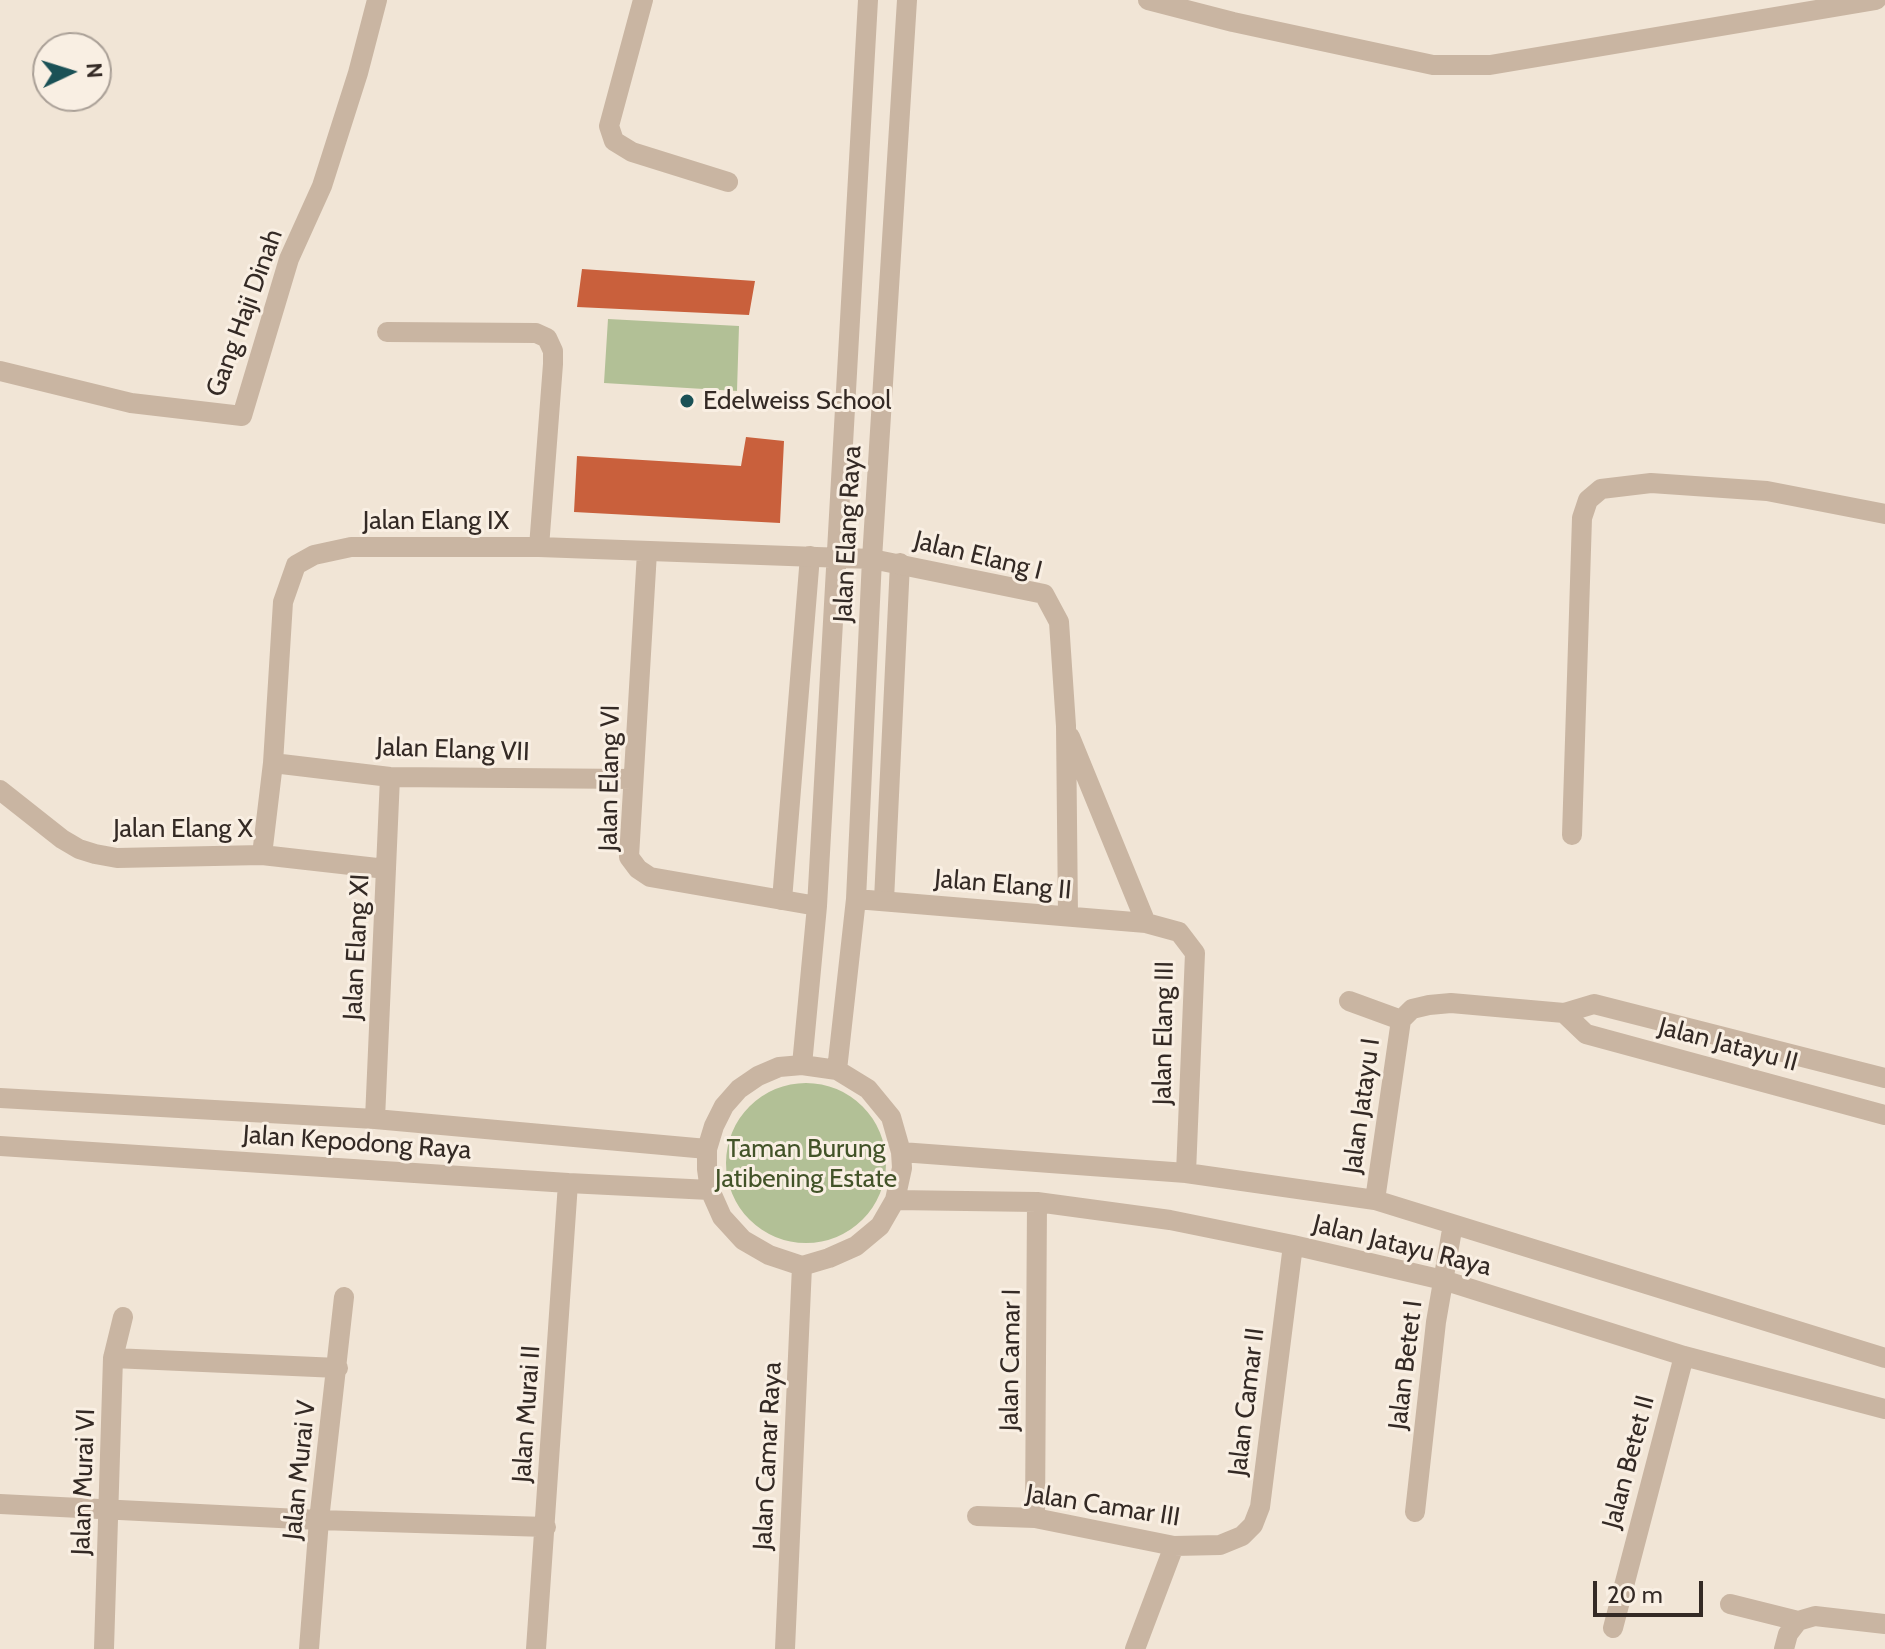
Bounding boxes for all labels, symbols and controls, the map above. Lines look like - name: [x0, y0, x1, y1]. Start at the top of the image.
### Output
- north arrow: [32, 32, 112, 112]
- text: N: [80, 62, 108, 79]
- street label: Gang Haji Dinah: [200, 225, 290, 401]
- place label: Edelweiss School: [703, 385, 891, 417]
- marker: Edelweiss School: [678, 392, 696, 410]
- street label: Jalan Elang Raya: [828, 445, 868, 623]
- street label: Jalan Elang IX: [363, 505, 509, 537]
- street label: Jalan Elang I: [911, 525, 1045, 587]
- street label: Jalan Elang VI: [593, 704, 627, 852]
- street label: Jalan Elang VII: [376, 732, 530, 768]
- street label: Jalan Elang X: [113, 813, 253, 845]
- street label: Jalan Elang II: [933, 863, 1073, 907]
- street label: Jalan Elang XI: [338, 873, 376, 1021]
- street label: Jalan Elang III: [1147, 961, 1181, 1105]
- street label: Jalan Jatayu II: [1655, 1011, 1801, 1079]
- street label: Jalan Jatayu I: [1337, 1036, 1387, 1176]
- street label: Jalan Kepodong Raya: [242, 1119, 472, 1167]
- park label: Taman Burung Jatibening Estate: [715, 1133, 897, 1194]
- street label: Jalan Jatayu Raya: [1310, 1209, 1494, 1283]
- street label: Jalan Camar I: [994, 1289, 1028, 1431]
- street label: Jalan Betet I: [1383, 1299, 1429, 1431]
- street label: Jalan Camar II: [1222, 1326, 1272, 1478]
- street label: Jalan Murai II: [507, 1344, 547, 1484]
- street label: Jalan Camar Raya: [747, 1361, 789, 1551]
- street label: Jalan Betet II: [1596, 1392, 1662, 1532]
- street label: Jalan Murai V: [277, 1399, 323, 1541]
- street label: Jalan Murai VI: [66, 1408, 102, 1556]
- street label: Jalan Camar III: [1024, 1478, 1182, 1534]
- scale bar: [1597, 1565, 1707, 1615]
- text: 20 m: [1607, 1580, 1663, 1609]

